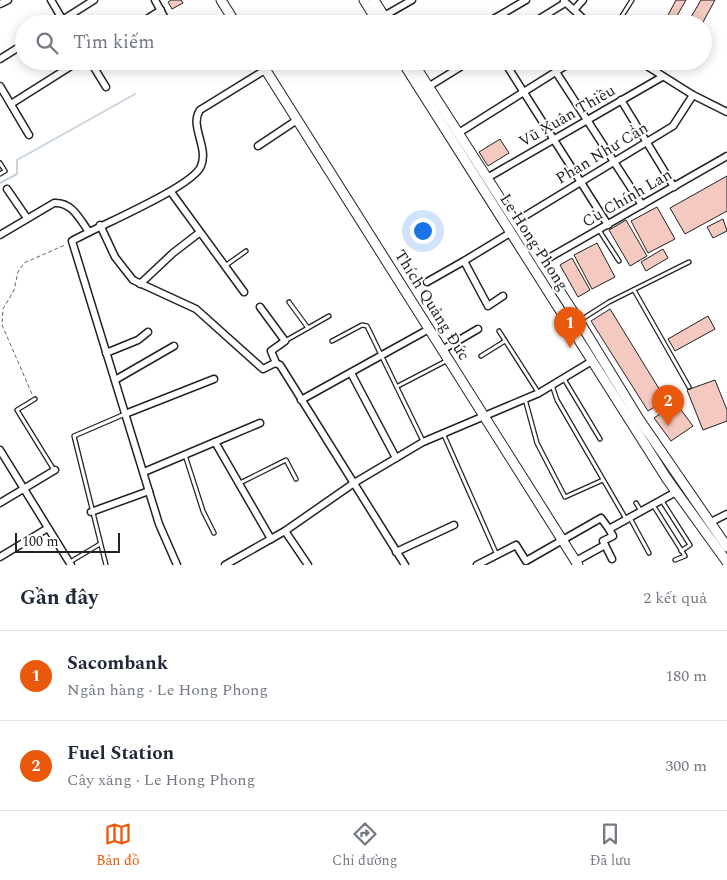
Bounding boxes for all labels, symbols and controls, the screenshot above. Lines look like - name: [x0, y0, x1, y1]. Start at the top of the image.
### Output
- search box: [15, 15, 712, 70]
- text: Tìm kiếm: [73, 28, 155, 57]
- icon: search: [33, 29, 61, 57]
- street label: Vũ Xuân Thiều: [514, 79, 620, 153]
- street label: Phan Như Cẩn: [551, 116, 653, 190]
- street label: Cù Chính Lan: [578, 163, 676, 233]
- street label: Le Hong Phong: [494, 189, 574, 295]
- your location: [410, 218, 436, 244]
- street label: Thích Quảng Đức: [388, 245, 476, 365]
- pin: 1: [554, 307, 586, 348]
- pin: 2: [652, 385, 684, 426]
- scale bar: [15, 530, 120, 553]
- text: 100 m: [22, 531, 59, 552]
- text: Gần đây: [20, 582, 98, 614]
- text: 2 kết quả: [643, 586, 707, 610]
- text: Sacombank: [67, 649, 168, 678]
- text: 1: [32, 664, 40, 688]
- text: 180 m: [665, 664, 707, 688]
- text: Ngân hàng · Le Hong Phong: [67, 678, 268, 702]
- text: Fuel Station: [67, 739, 174, 768]
- text: 2: [32, 754, 40, 778]
- text: 300 m: [665, 754, 707, 778]
- text: Cây xăng · Le Hong Phong: [67, 768, 255, 792]
- tab: Bản đồ: [96, 820, 140, 871]
- tab: Chỉ đường: [332, 820, 397, 871]
- tab: Đã lưu: [590, 820, 631, 871]

